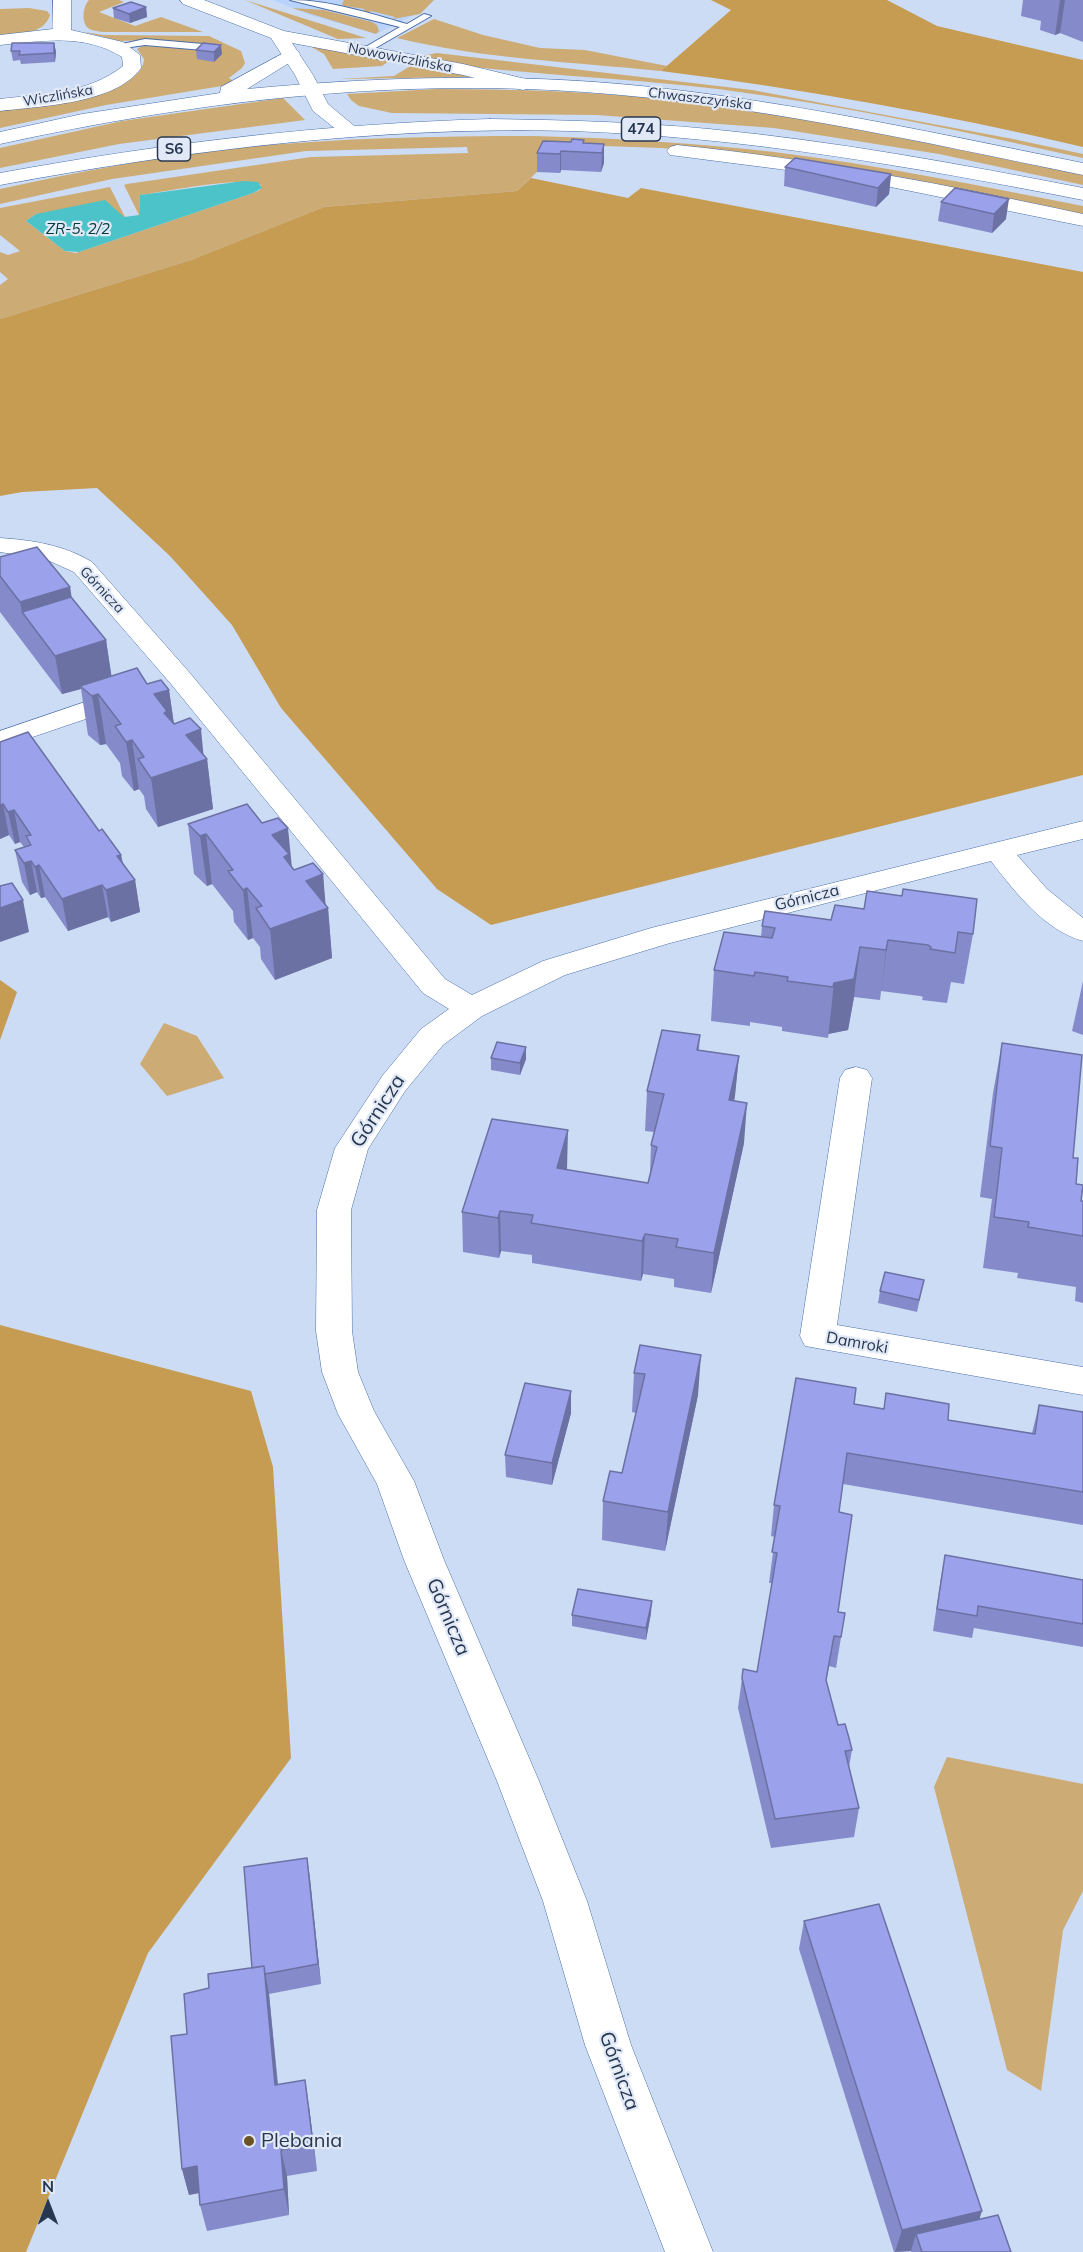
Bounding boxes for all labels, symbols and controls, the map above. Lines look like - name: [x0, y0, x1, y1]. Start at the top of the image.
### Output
- street label: Nowowiczlińska: [347, 40, 453, 76]
- street label: Wiczlińska: [22, 82, 94, 110]
- street label: Chwaszczyńska: [647, 84, 753, 114]
- road number: 474: [622, 117, 660, 141]
- road number: S6: [158, 137, 190, 161]
- water label: ZR-5. 2/2: [46, 220, 110, 238]
- street label: Górnicza: [76, 563, 128, 617]
- street label: Górnicza: [773, 881, 841, 915]
- street label: Górnicza: [346, 1070, 410, 1152]
- street label: Damroki: [825, 1328, 889, 1358]
- street label: Górnicza: [421, 1575, 475, 1659]
- street label: Górnicza: [594, 2028, 644, 2114]
- place label: Plebania: [261, 2129, 342, 2153]
- marker: Plebania: [242, 2134, 256, 2148]
- north arrow: [18, 2174, 78, 2234]
- text: N: [42, 2176, 54, 2196]

